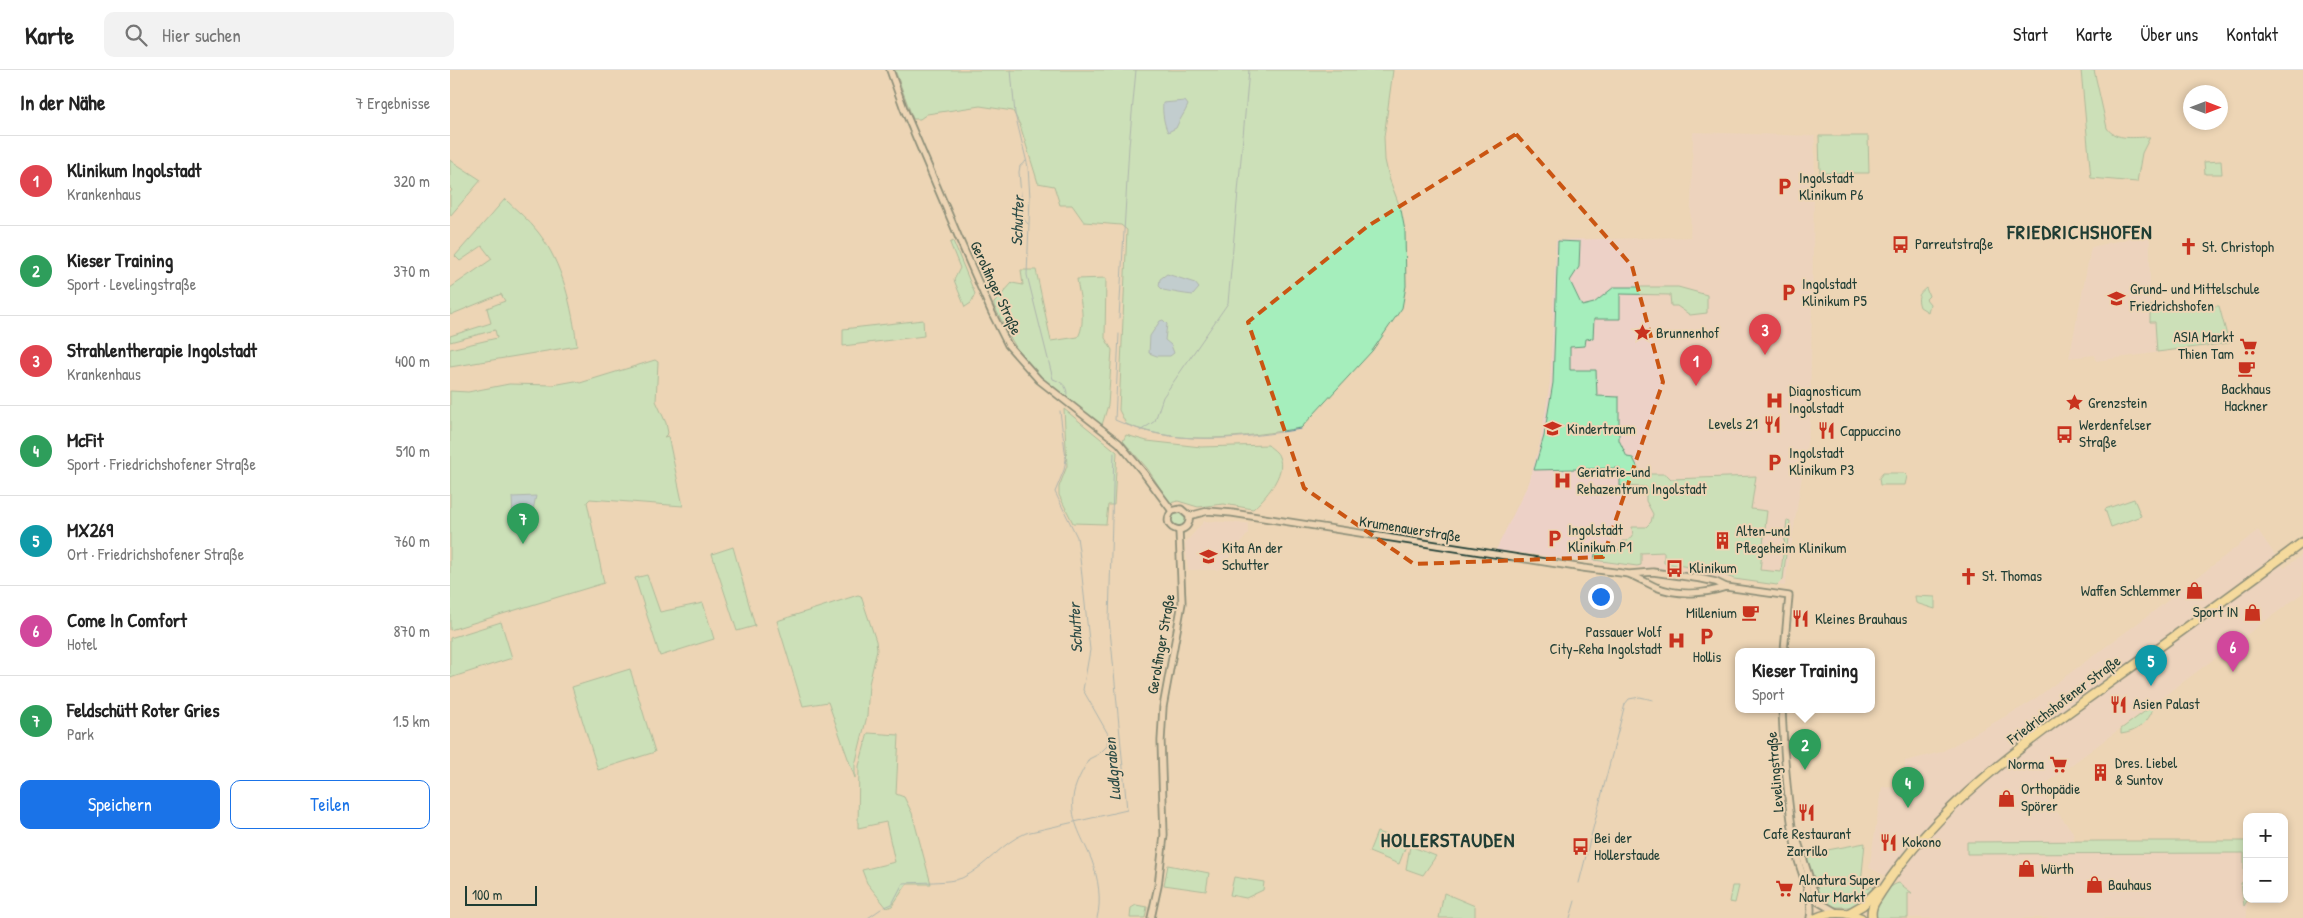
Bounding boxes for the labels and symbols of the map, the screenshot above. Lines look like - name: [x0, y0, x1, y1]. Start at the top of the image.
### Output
- north arrow: [2183, 85, 2228, 130]
- place label: Ingolstadt Klinikum P6: [1799, 167, 1863, 205]
- parking icon: Ingolstadt Klinikum P6: [1775, 177, 1795, 197]
- water label: Schutter: [1005, 194, 1029, 246]
- district label: FRIEDRICHSHOFEN: [2006, 218, 2153, 245]
- place label: Parreutstraße: [1915, 233, 1993, 254]
- bus stop icon: Parreutstraße: [1891, 234, 1911, 254]
- place label: St. Christoph: [2202, 236, 2274, 257]
- street label: Gerolfinger Straße: [966, 237, 1027, 338]
- church icon: St. Christoph: [2178, 237, 2198, 257]
- place label: Ingolstadt Klinikum P5: [1802, 273, 1867, 311]
- place label: Grund- und Mittelschule Friedrichshofen: [2129, 278, 2260, 316]
- parking icon: Ingolstadt Klinikum P5: [1778, 283, 1798, 303]
- school or university icon: Grund- und Mittelschule Friedrichshofen: [2106, 288, 2126, 308]
- pin: 3: [1749, 314, 1781, 355]
- place label: Brunnenhof: [1656, 322, 1720, 343]
- place icon: Brunnenhof: [1632, 323, 1652, 343]
- place label: ASIA Markt Thien Tam: [2174, 326, 2235, 364]
- supermarket icon: ASIA Markt Thien Tam: [2238, 336, 2258, 356]
- pin: 1: [1680, 345, 1712, 386]
- cafe icon: Backhaus Hackner: [2236, 358, 2256, 378]
- place label: Backhaus Hackner: [2221, 378, 2271, 416]
- place label: Diagnosticum Ingolstadt: [1789, 380, 1861, 418]
- hospital icon: Diagnosticum Ingolstadt: [1765, 390, 1785, 410]
- place label: Grenzstein: [2088, 392, 2147, 413]
- place icon: Grenzstein: [2064, 393, 2084, 413]
- place label: Levels 21: [1709, 413, 1758, 434]
- restaurant icon: Levels 21: [1762, 414, 1782, 434]
- place label: Werdenfelser Straße: [2079, 414, 2152, 452]
- place label: Kindertraum: [1567, 418, 1636, 439]
- school or university icon: Kindertraum: [1543, 419, 1563, 439]
- place label: Cappuccino: [1840, 420, 1901, 441]
- restaurant icon: Cappuccino: [1816, 421, 1836, 441]
- bus stop icon: Werdenfelser Straße: [2055, 424, 2075, 444]
- place label: Ingolstadt Klinikum P3: [1789, 442, 1854, 480]
- parking icon: Ingolstadt Klinikum P3: [1765, 452, 1785, 472]
- place label: Geriatrie-und Rehazentrum Ingolstadt: [1577, 461, 1707, 499]
- hospital icon: Geriatrie-und Rehazentrum Ingolstadt: [1553, 471, 1573, 491]
- pin: 7: [507, 503, 539, 544]
- street label: Krumenauerstraße: [1358, 510, 1462, 547]
- place label: Ingolstadt Klinikum P1: [1568, 519, 1632, 557]
- place label: Alten-und Pflegeheim Klinikum: [1736, 520, 1847, 558]
- parking icon: Ingolstadt Klinikum P1: [1544, 529, 1564, 549]
- building icon: Alten-und Pflegeheim Klinikum: [1712, 530, 1732, 550]
- place label: Kita An der Schutter: [1222, 537, 1283, 575]
- school or university icon: Kita An der Schutter: [1198, 547, 1218, 567]
- place label: Klinikum: [1689, 557, 1737, 578]
- bus stop icon: Klinikum: [1665, 558, 1685, 578]
- place label: St. Thomas: [1982, 565, 2042, 586]
- church icon: St. Thomas: [1958, 566, 1978, 586]
- place label: Waffen Schlemmer: [2081, 580, 2181, 601]
- shop icon: Waffen Schlemmer: [2185, 581, 2205, 601]
- your location: [1588, 584, 1614, 610]
- street label: Gerolfinger Straße: [1141, 592, 1180, 696]
- water label: Schutter: [1063, 601, 1087, 654]
- place label: Sport IN: [2193, 601, 2238, 622]
- place label: Millenium: [1686, 602, 1737, 623]
- shop icon: Sport IN: [2242, 602, 2262, 622]
- cafe icon: Millenium: [1741, 603, 1761, 623]
- place label: Kleines Brauhaus: [1815, 608, 1908, 629]
- restaurant icon: Kleines Brauhaus: [1791, 609, 1811, 629]
- place label: Passauer Wolf City-Reha Ingolstadt: [1550, 621, 1663, 659]
- parking icon: Hollis: [1697, 626, 1717, 646]
- hospital icon: Passauer Wolf City-Reha Ingolstadt: [1666, 631, 1686, 651]
- pin: 6: [2217, 631, 2249, 672]
- pin: 5: [2135, 645, 2167, 686]
- place label: Hollis: [1693, 646, 1722, 667]
- street label: Friedrichshofener Straße: [2002, 650, 2125, 750]
- place label: Asien Palast: [2133, 693, 2200, 714]
- restaurant icon: Asien Palast: [2109, 694, 2129, 714]
- pin: 2: [1789, 729, 1821, 770]
- street label: Levelingstraße: [1761, 731, 1788, 813]
- water label: Ludlgraben: [1098, 735, 1126, 801]
- place label: Dres. Liebel & Suntov: [2115, 752, 2177, 790]
- place label: Norma: [2008, 753, 2044, 774]
- supermarket icon: Norma: [2048, 754, 2068, 774]
- building icon: Dres. Liebel & Suntov: [2091, 762, 2111, 782]
- pin: 4: [1892, 767, 1924, 808]
- place label: Orthopädie Spörer: [2021, 778, 2080, 816]
- shop icon: Orthopädie Spörer: [1997, 788, 2017, 808]
- restaurant icon: Cafe Restaurant Zarrillo: [1797, 803, 1817, 823]
- place label: Cafe Restaurant Zarrillo: [1763, 823, 1852, 861]
- district label: HOLLERSTAUDEN: [1381, 826, 1515, 853]
- place label: Bei der Hollerstaude: [1594, 827, 1660, 865]
- place label: Kokono: [1902, 831, 1941, 852]
- restaurant icon: Kokono: [1878, 832, 1898, 852]
- bus stop icon: Bei der Hollerstaude: [1570, 837, 1590, 857]
- place label: Würth: [2041, 858, 2073, 879]
- shop icon: Würth: [2017, 859, 2037, 879]
- place label: Alnatura Super Natur Markt: [1799, 869, 1881, 907]
- place label: Bauhaus: [2108, 874, 2152, 895]
- shop icon: Bauhaus: [2084, 875, 2104, 895]
- supermarket icon: Alnatura Super Natur Markt: [1775, 879, 1795, 899]
- scale bar: [465, 883, 538, 906]

